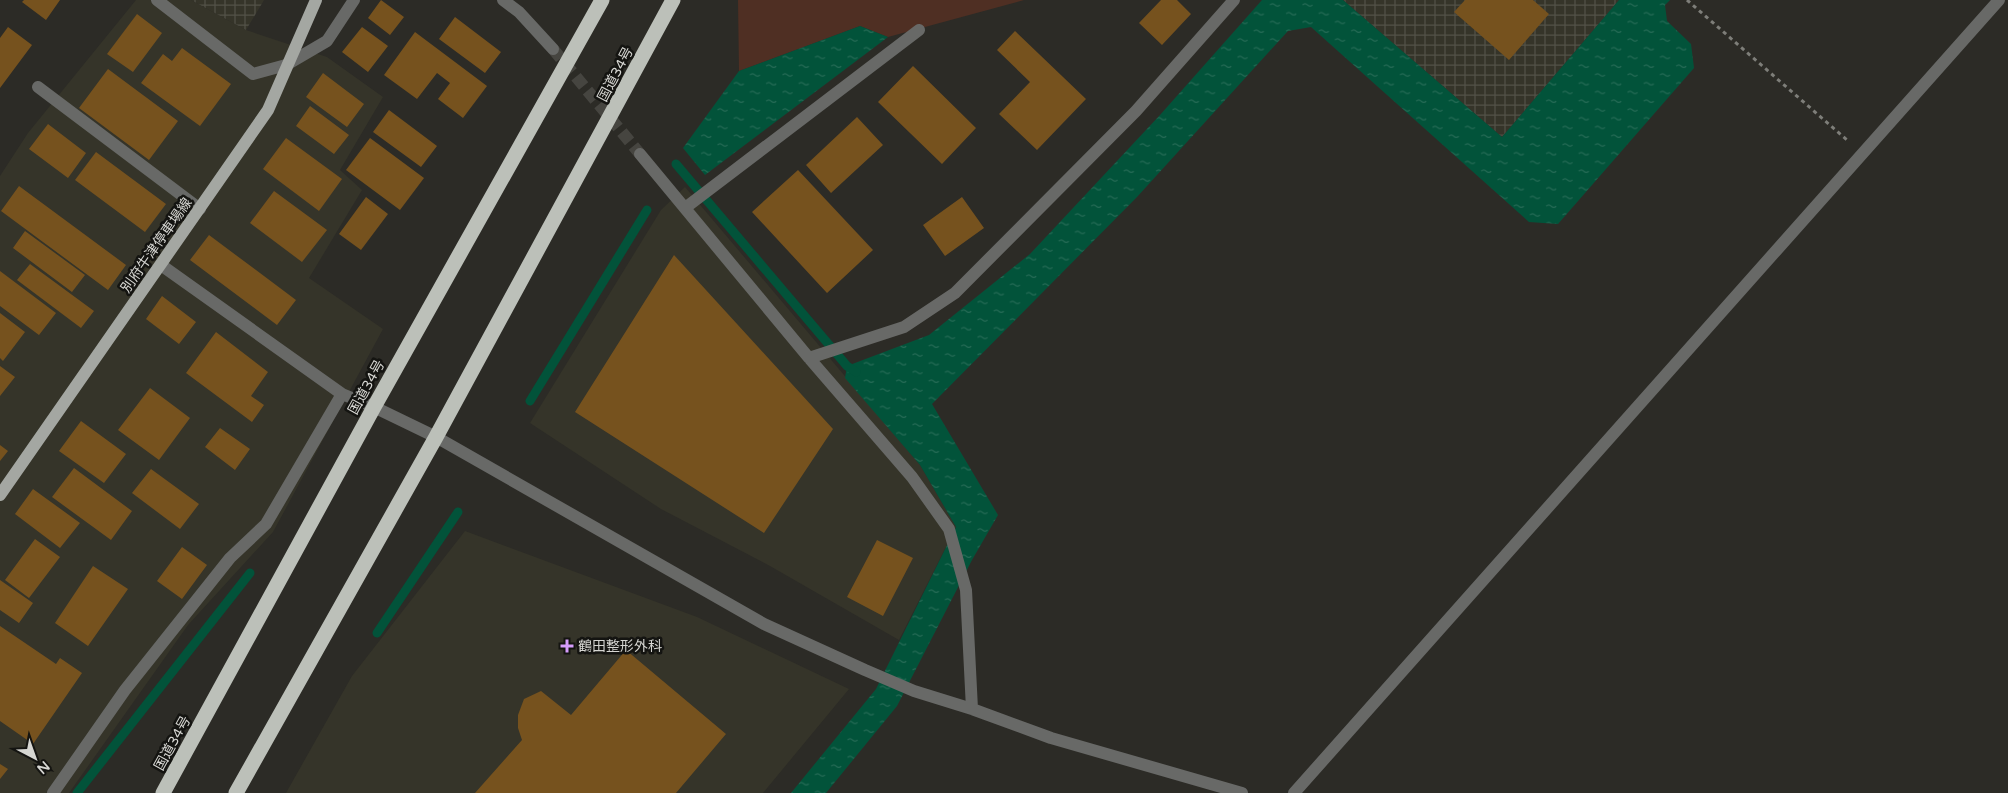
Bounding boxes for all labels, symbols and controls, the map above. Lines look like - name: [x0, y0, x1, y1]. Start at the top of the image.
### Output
- street label: 国道34号: [594, 44, 637, 105]
- street label: 別府牛津停車場線: [117, 195, 195, 296]
- street label: 国道34号: [345, 357, 388, 417]
- place label: 鶴田整形外科: [578, 638, 662, 655]
- marker: 鶴田整形外科: [560, 639, 574, 653]
- street label: 国道34号: [151, 713, 194, 773]
- north arrow: [10, 733, 60, 783]
- text: N: [33, 757, 53, 778]

